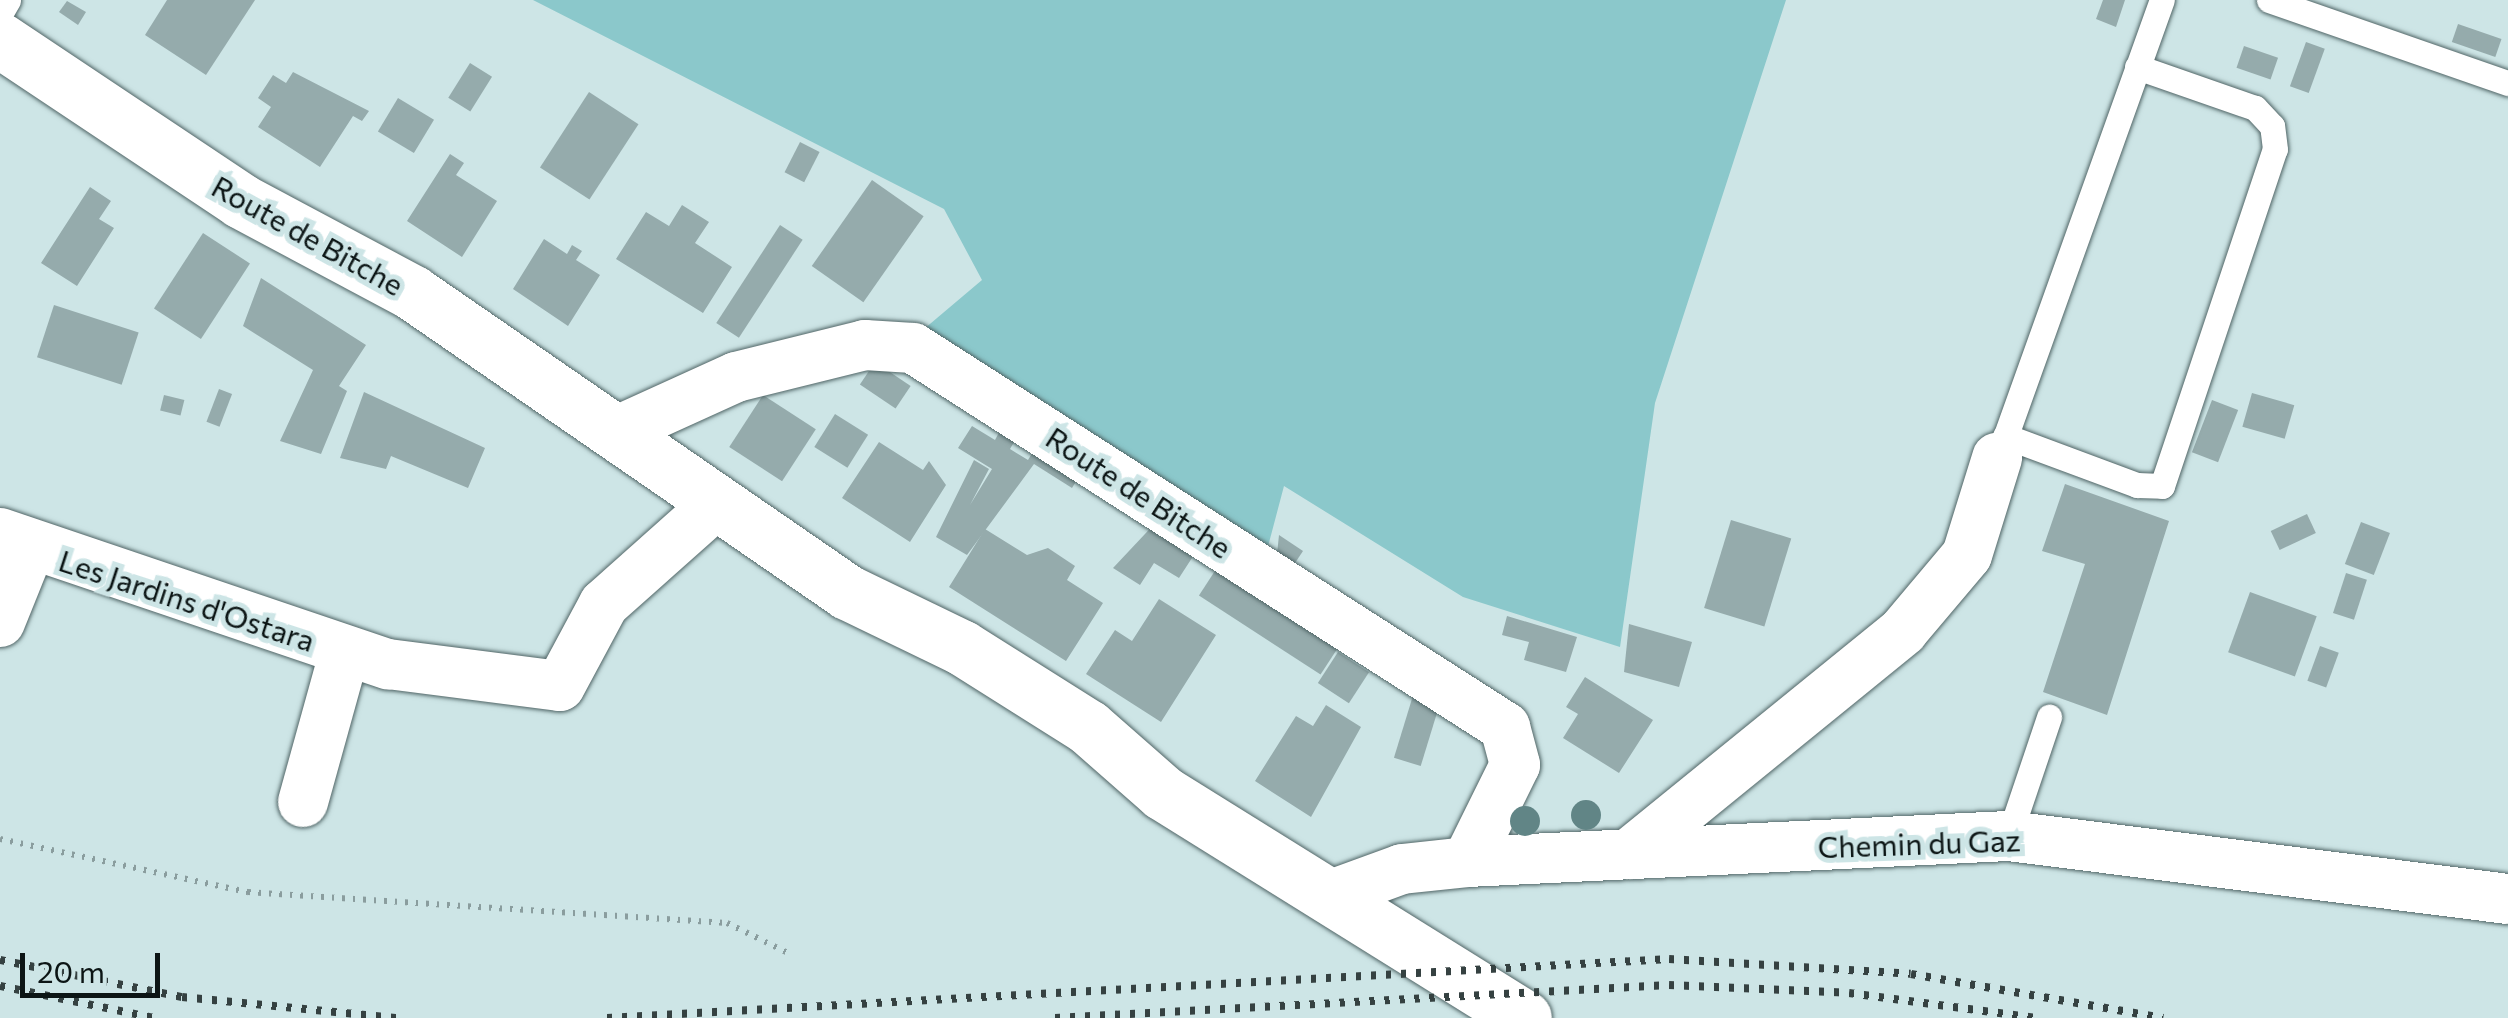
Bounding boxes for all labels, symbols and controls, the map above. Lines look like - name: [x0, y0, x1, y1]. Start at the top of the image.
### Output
- street label: Route de Bitche: [206, 168, 410, 302]
- street label: Route de Bitche: [1040, 419, 1238, 565]
- street label: Les Jardins d'Ostara: [55, 542, 319, 658]
- street label: Chemin du Gaz: [1817, 821, 2021, 865]
- scale bar: [25, 933, 165, 995]
- text: 20 m: [37, 952, 105, 989]

